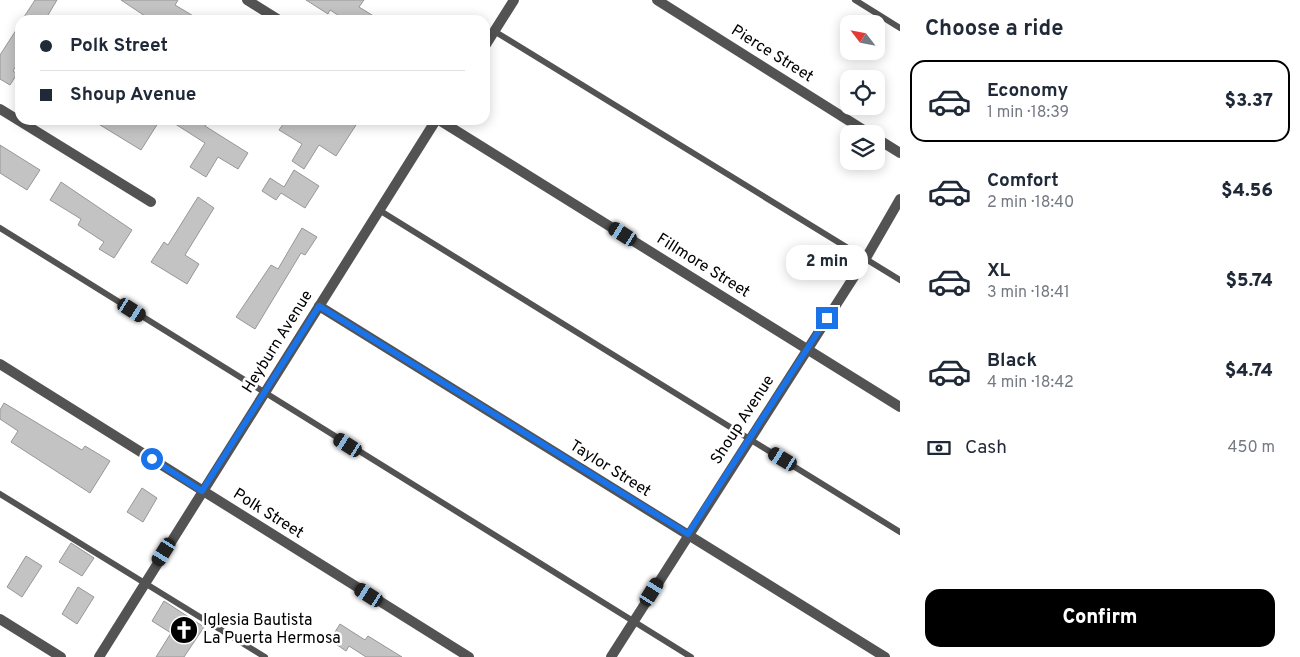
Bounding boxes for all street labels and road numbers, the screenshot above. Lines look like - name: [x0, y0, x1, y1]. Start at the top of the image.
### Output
- street label: Pierce Street: [727, 21, 817, 87]
- street label: Fillmore Street: [653, 229, 753, 303]
- street label: Heyburn Avenue: [238, 287, 318, 397]
- street label: Shoup Avenue: [707, 372, 779, 468]
- street label: Taylor Street: [566, 436, 654, 502]
- street label: Polk Street: [229, 484, 307, 544]

